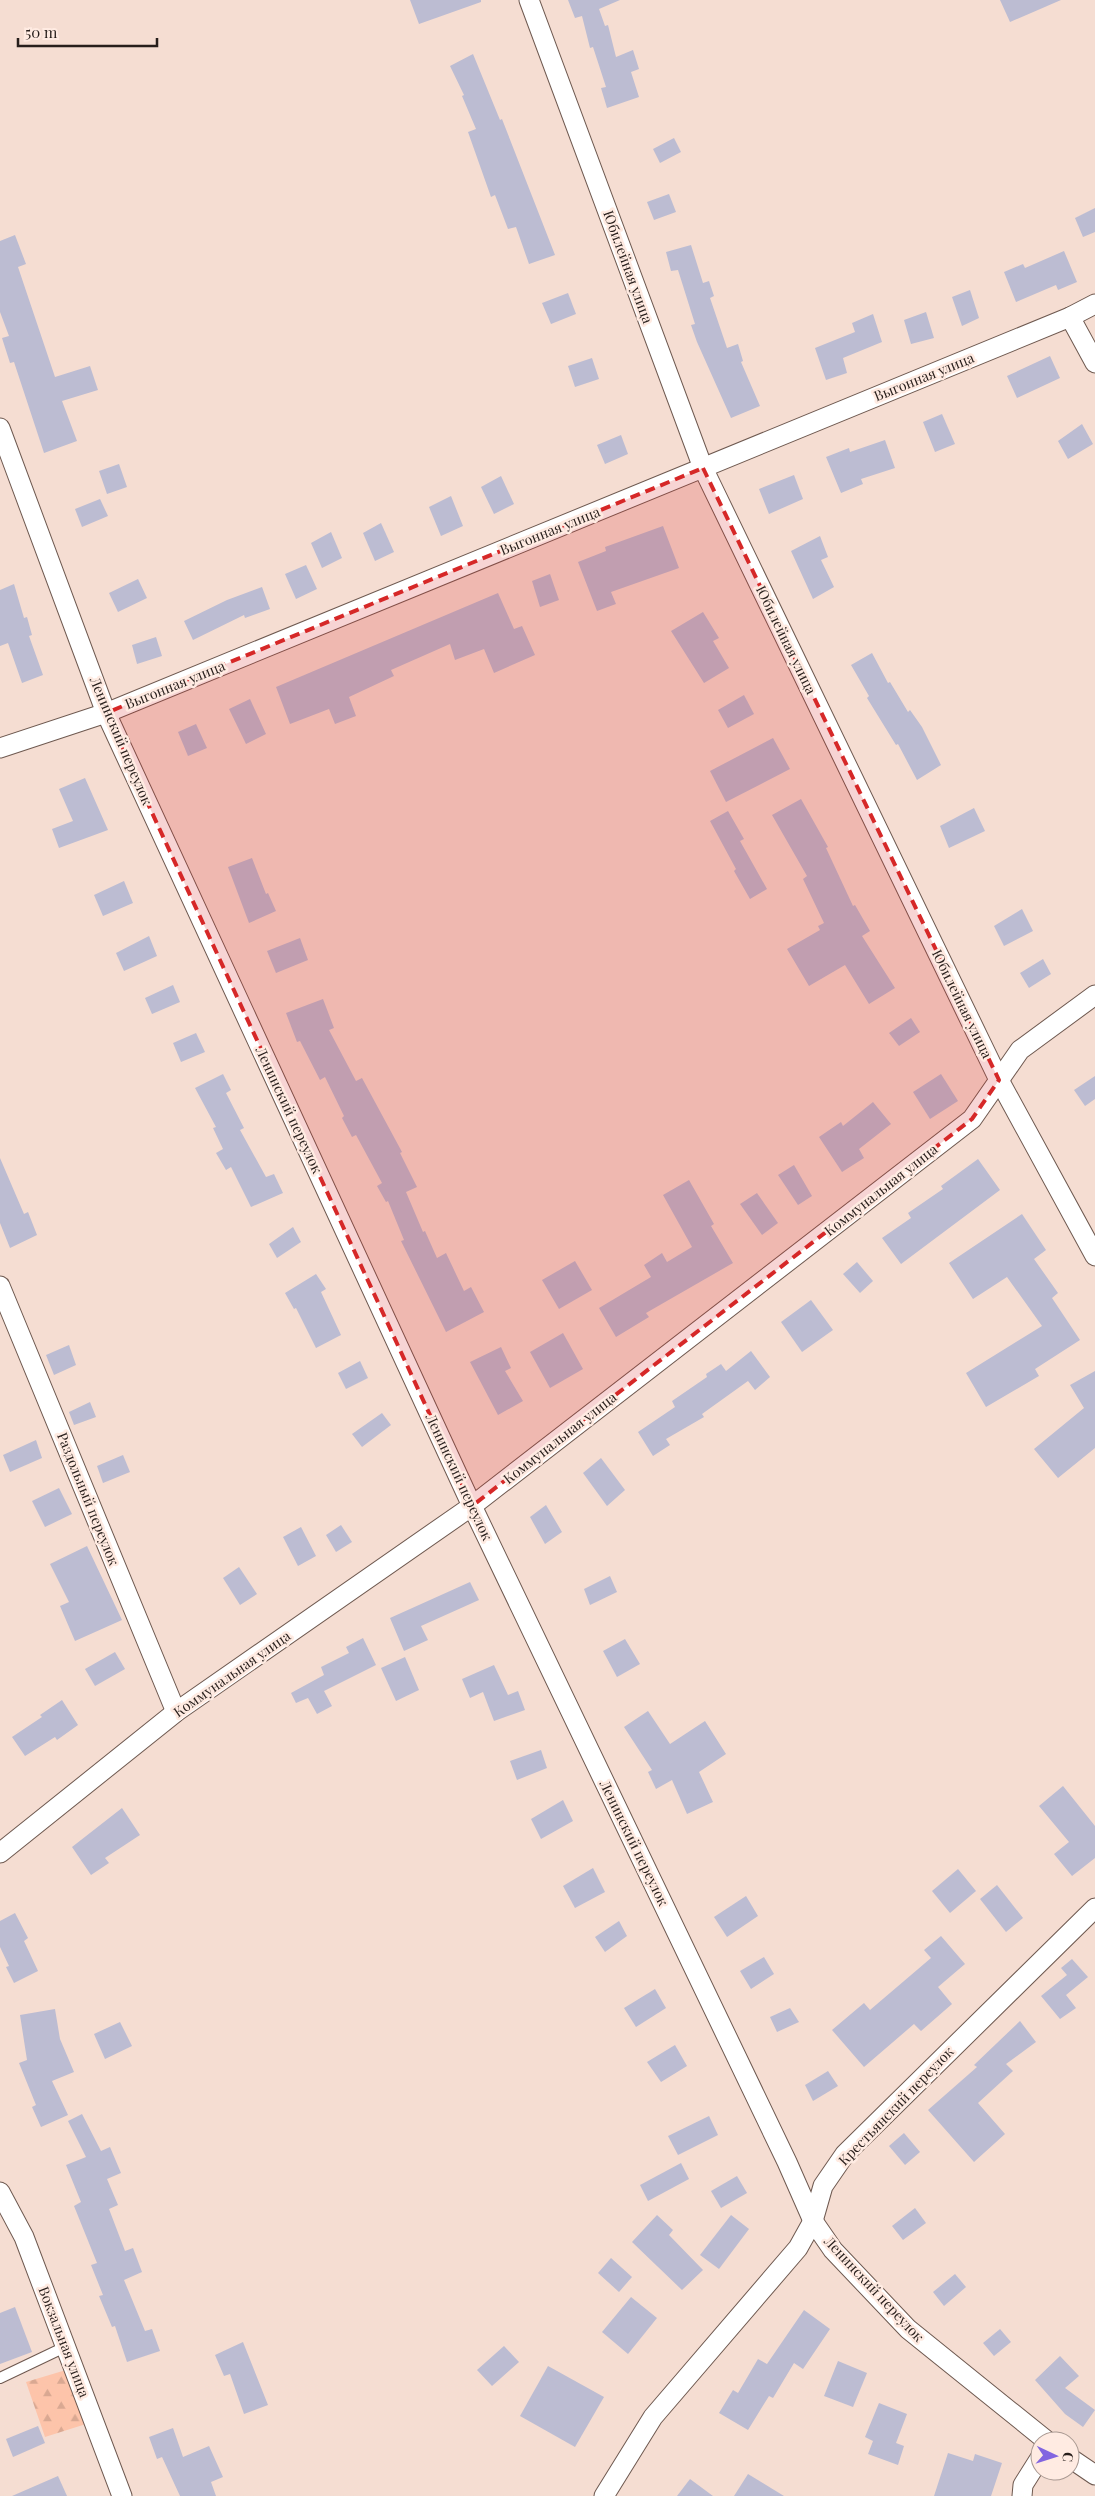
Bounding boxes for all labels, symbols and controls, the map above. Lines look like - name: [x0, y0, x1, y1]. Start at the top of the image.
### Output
- scale bar: [18, 15, 156, 47]
- text: 50 m: [25, 22, 58, 42]
- street label: Юбилейная улица: [599, 208, 658, 326]
- street label: Выгонная улица: [871, 348, 977, 405]
- street label: Выгонная улица: [497, 502, 603, 559]
- street label: Юбилейная улица: [752, 582, 821, 697]
- street label: Выгонная улица: [122, 656, 228, 713]
- street label: Ленинский переулок: [85, 673, 157, 808]
- street label: Юбилейная улица: [928, 946, 997, 1061]
- street label: Ленинский переулок: [251, 1042, 327, 1176]
- street label: Коммунальная улица: [820, 1139, 941, 1240]
- street label: Коммунальная улица: [499, 1387, 620, 1488]
- street label: Ленинский переулок: [421, 1409, 497, 1543]
- street label: Раздольный переулок: [53, 1429, 124, 1568]
- street label: Коммунальная улица: [169, 1626, 294, 1721]
- street label: Ленинский переулок: [595, 1776, 673, 1909]
- street label: Крестьянский переулок: [834, 2042, 957, 2169]
- street label: Ленинский переулок: [820, 2231, 928, 2346]
- street label: Вокзальная улица: [35, 2284, 94, 2400]
- north arrow: [1030, 2431, 1080, 2481]
- text: С: [1059, 2451, 1078, 2463]

